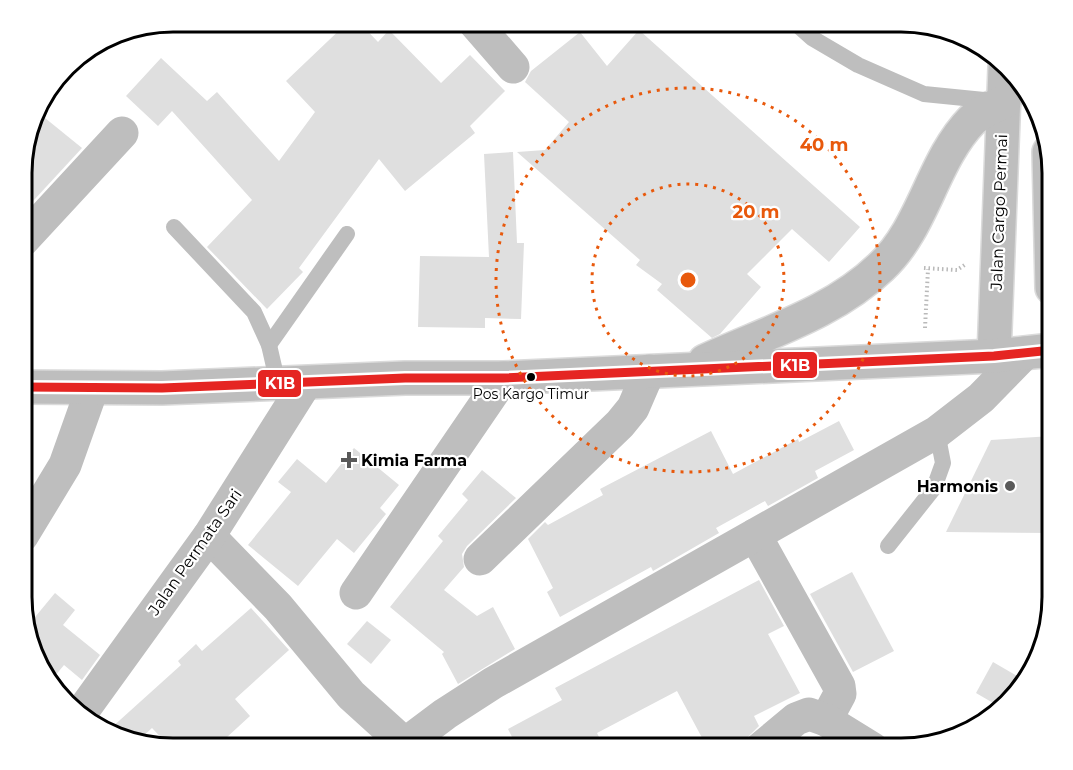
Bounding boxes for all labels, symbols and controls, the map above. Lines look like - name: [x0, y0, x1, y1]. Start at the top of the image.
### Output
- text: 40 m: [800, 134, 848, 156]
- street label: Jalan Cargo Permai: [987, 134, 1011, 291]
- text: 20 m: [733, 201, 779, 223]
- centre of rings: [678, 270, 698, 290]
- line badge: K1B: [772, 351, 818, 379]
- text: K1B: [780, 356, 810, 375]
- line badge: K1B: [257, 369, 302, 398]
- marker: Pos Kargo Timur: [525, 371, 537, 383]
- text: K1B: [265, 374, 295, 393]
- place label: Pos Kargo Timur: [473, 385, 590, 403]
- place label: Kimia Farma: [361, 451, 467, 470]
- marker: Kimia Farma: [342, 453, 356, 467]
- place label: Harmonis: [917, 477, 998, 496]
- marker: Harmonis: [1003, 479, 1017, 493]
- street label: Jalan Permata Sari: [144, 485, 246, 620]

